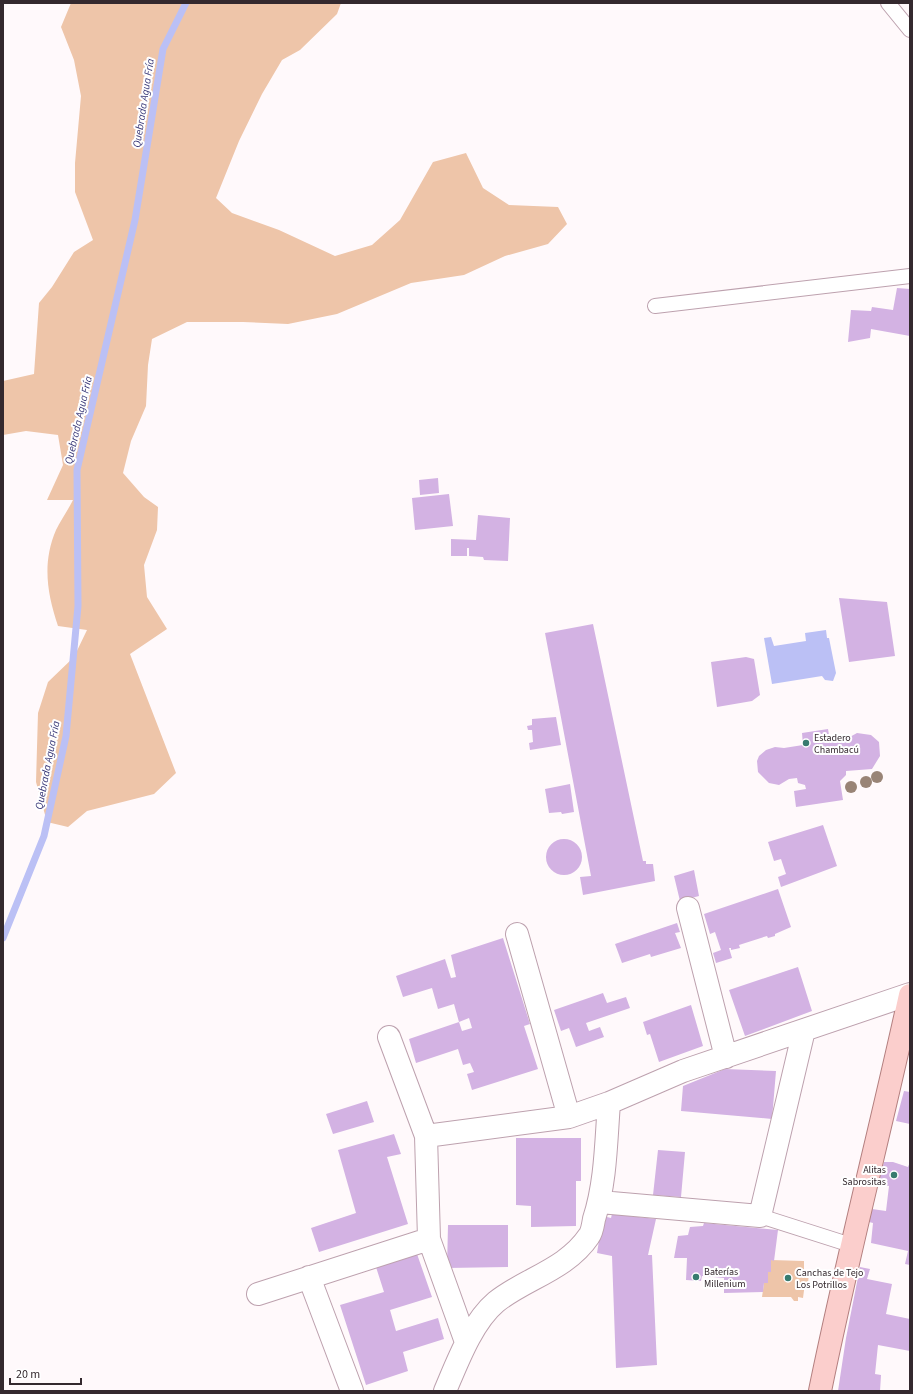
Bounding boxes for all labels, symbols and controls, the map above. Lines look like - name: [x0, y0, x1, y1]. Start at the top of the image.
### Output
- water label: Quebrada Agua Fría: [129, 57, 158, 149]
- water label: Quebrada Agua Fría: [61, 375, 96, 466]
- water label: Quebrada Agua Fría: [32, 719, 63, 811]
- place label: Estadero Chambacú: [814, 731, 859, 757]
- marker: Estadero Chambacú: [801, 738, 811, 748]
- place label: Alitas Sabrositas: [842, 1163, 886, 1189]
- marker: Alitas Sabrositas: [889, 1170, 899, 1180]
- place label: Baterías Millenium: [704, 1265, 745, 1291]
- place label: Canchas de Tejo Los Potrillos: [796, 1266, 864, 1292]
- marker: Baterías Millenium: [691, 1272, 701, 1282]
- marker: Canchas de Tejo Los Potrillos: [783, 1273, 793, 1283]
- scale bar: [10, 1360, 81, 1386]
- text: 20 m: [16, 1366, 40, 1383]

